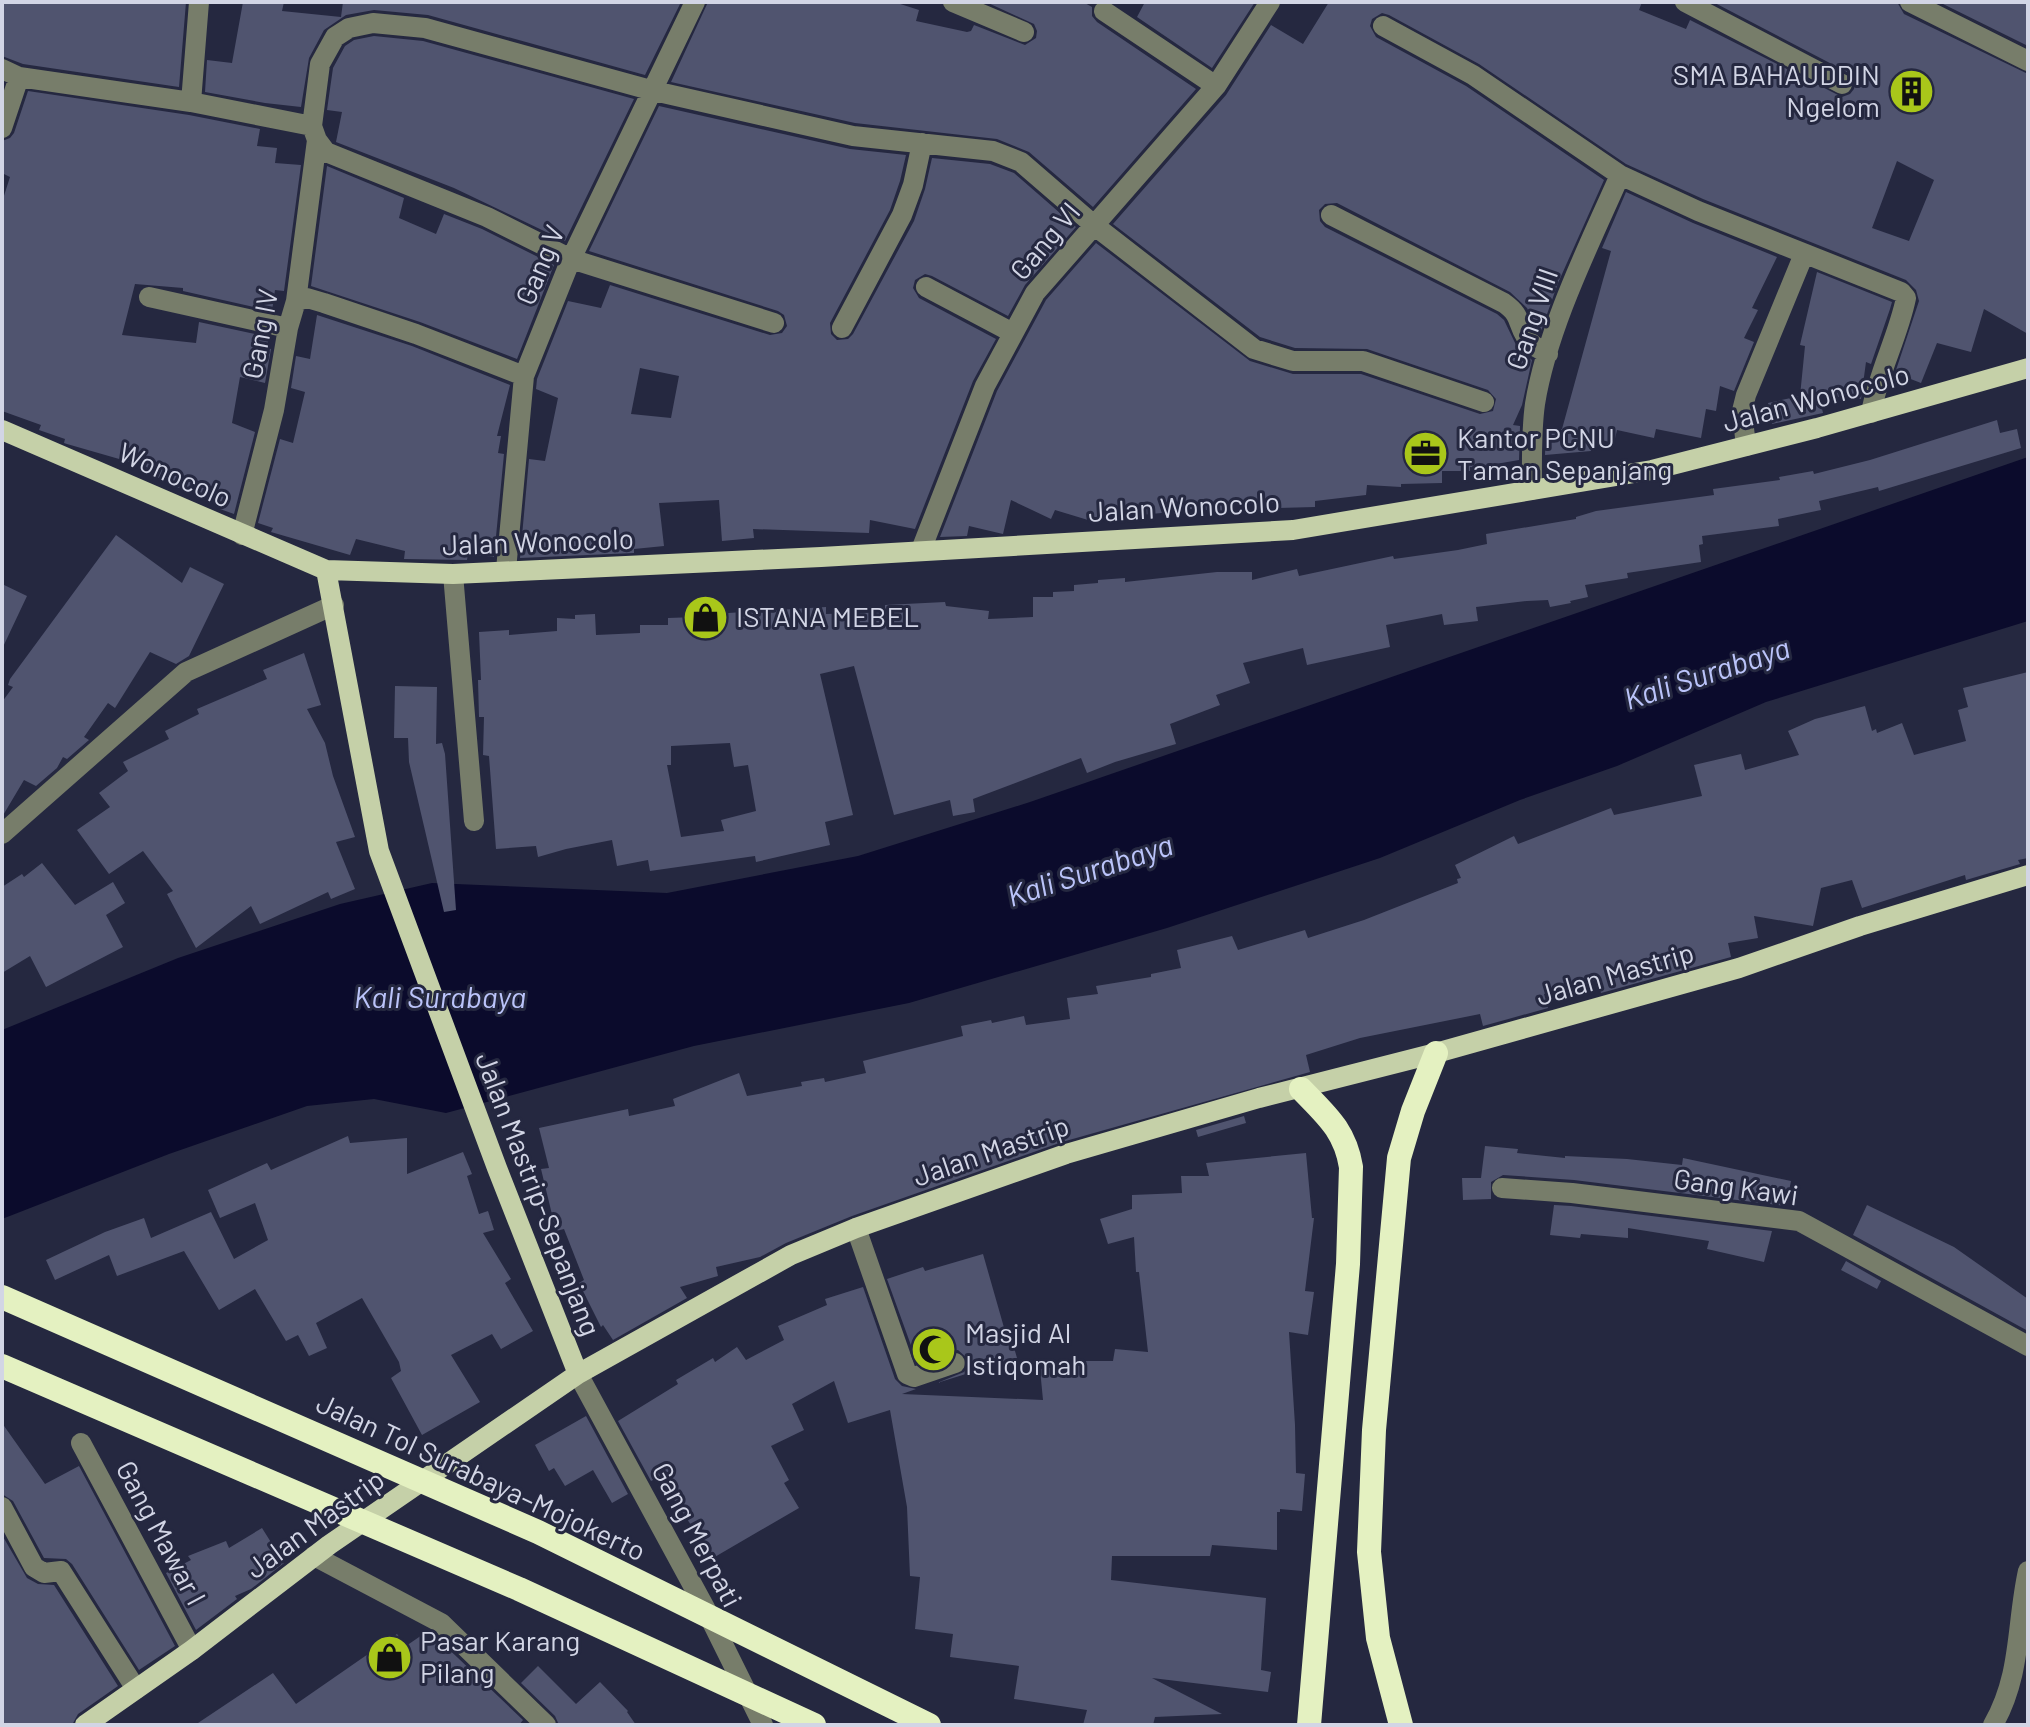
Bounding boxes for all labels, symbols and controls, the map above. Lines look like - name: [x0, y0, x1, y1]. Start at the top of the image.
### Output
- place label: SMA BAHAUDDIN Ngelom: [1673, 57, 1880, 123]
- building icon: SMA BAHAUDDIN Ngelom: [1887, 67, 1935, 115]
- street label: Gang VI: [1002, 195, 1086, 286]
- street label: Gang V: [507, 220, 571, 310]
- street label: Gang VIII: [1498, 263, 1564, 374]
- street label: Gang IV: [234, 286, 284, 382]
- street label: Jalan Wonocolo: [1719, 356, 1913, 438]
- place label: Kantor PCNU Taman Sepanjang: [1457, 420, 1672, 486]
- office icon: Kantor PCNU Taman Sepanjang: [1402, 430, 1450, 478]
- street label: Wonocolo: [114, 434, 237, 514]
- street label: Jalan Wonocolo: [1087, 484, 1281, 528]
- street label: Jalan Wonocolo: [441, 521, 634, 561]
- shop icon: ISTANA MEBEL: [681, 593, 729, 641]
- place label: ISTANA MEBEL: [736, 599, 919, 633]
- water label: Kali Surabaya: [1619, 628, 1794, 716]
- water label: Kali Surabaya: [1002, 825, 1177, 913]
- street label: Jalan Mastrip: [1532, 934, 1698, 1012]
- water label: Kali Surabaya: [354, 978, 526, 1014]
- street label: Jalan Mastrip-Sepanjang: [469, 1047, 609, 1340]
- street label: Jalan Mastrip: [908, 1108, 1073, 1193]
- street label: Gang Kawi: [1672, 1160, 1801, 1212]
- place label: Masjid Al Istiqomah: [965, 1315, 1086, 1381]
- mosque icon: Masjid Al Istiqomah: [910, 1325, 958, 1373]
- street label: Jalan Tol Surabaya–Mojokerto: [311, 1385, 651, 1567]
- street label: Gang Mawar I: [110, 1455, 214, 1610]
- street label: Gang Merpati: [646, 1456, 750, 1613]
- street label: Jalan Mastrip: [239, 1462, 390, 1585]
- place label: Pasar Karang Pilang: [420, 1623, 580, 1689]
- shop icon: Pasar Karang Pilang: [365, 1633, 413, 1681]

